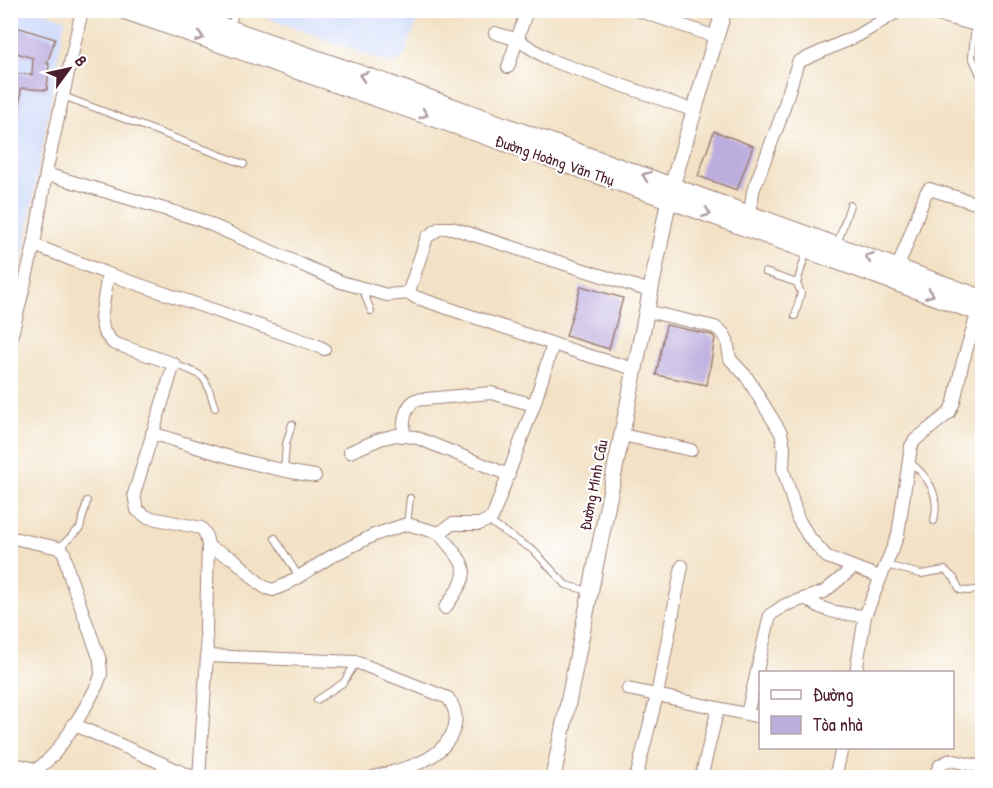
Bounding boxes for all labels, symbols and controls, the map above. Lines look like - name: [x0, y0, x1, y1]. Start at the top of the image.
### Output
- one-way arrow: [194, 29, 205, 42]
- north arrow: [39, 39, 99, 99]
- text: B: [70, 51, 93, 70]
- one-way arrow: [358, 70, 369, 83]
- one-way arrow: [418, 107, 429, 120]
- street label: Đường Hoàng Văn Thụ: [492, 129, 618, 191]
- one-way arrow: [641, 171, 652, 184]
- one-way arrow: [702, 206, 712, 219]
- one-way arrow: [864, 251, 874, 264]
- one-way arrow: [924, 287, 935, 300]
- street label: Đường Minh Cầu: [573, 437, 613, 532]
- legend: [759, 671, 954, 749]
- text: Đường: [813, 682, 854, 707]
- text: Tòa nhà: [813, 712, 863, 737]

